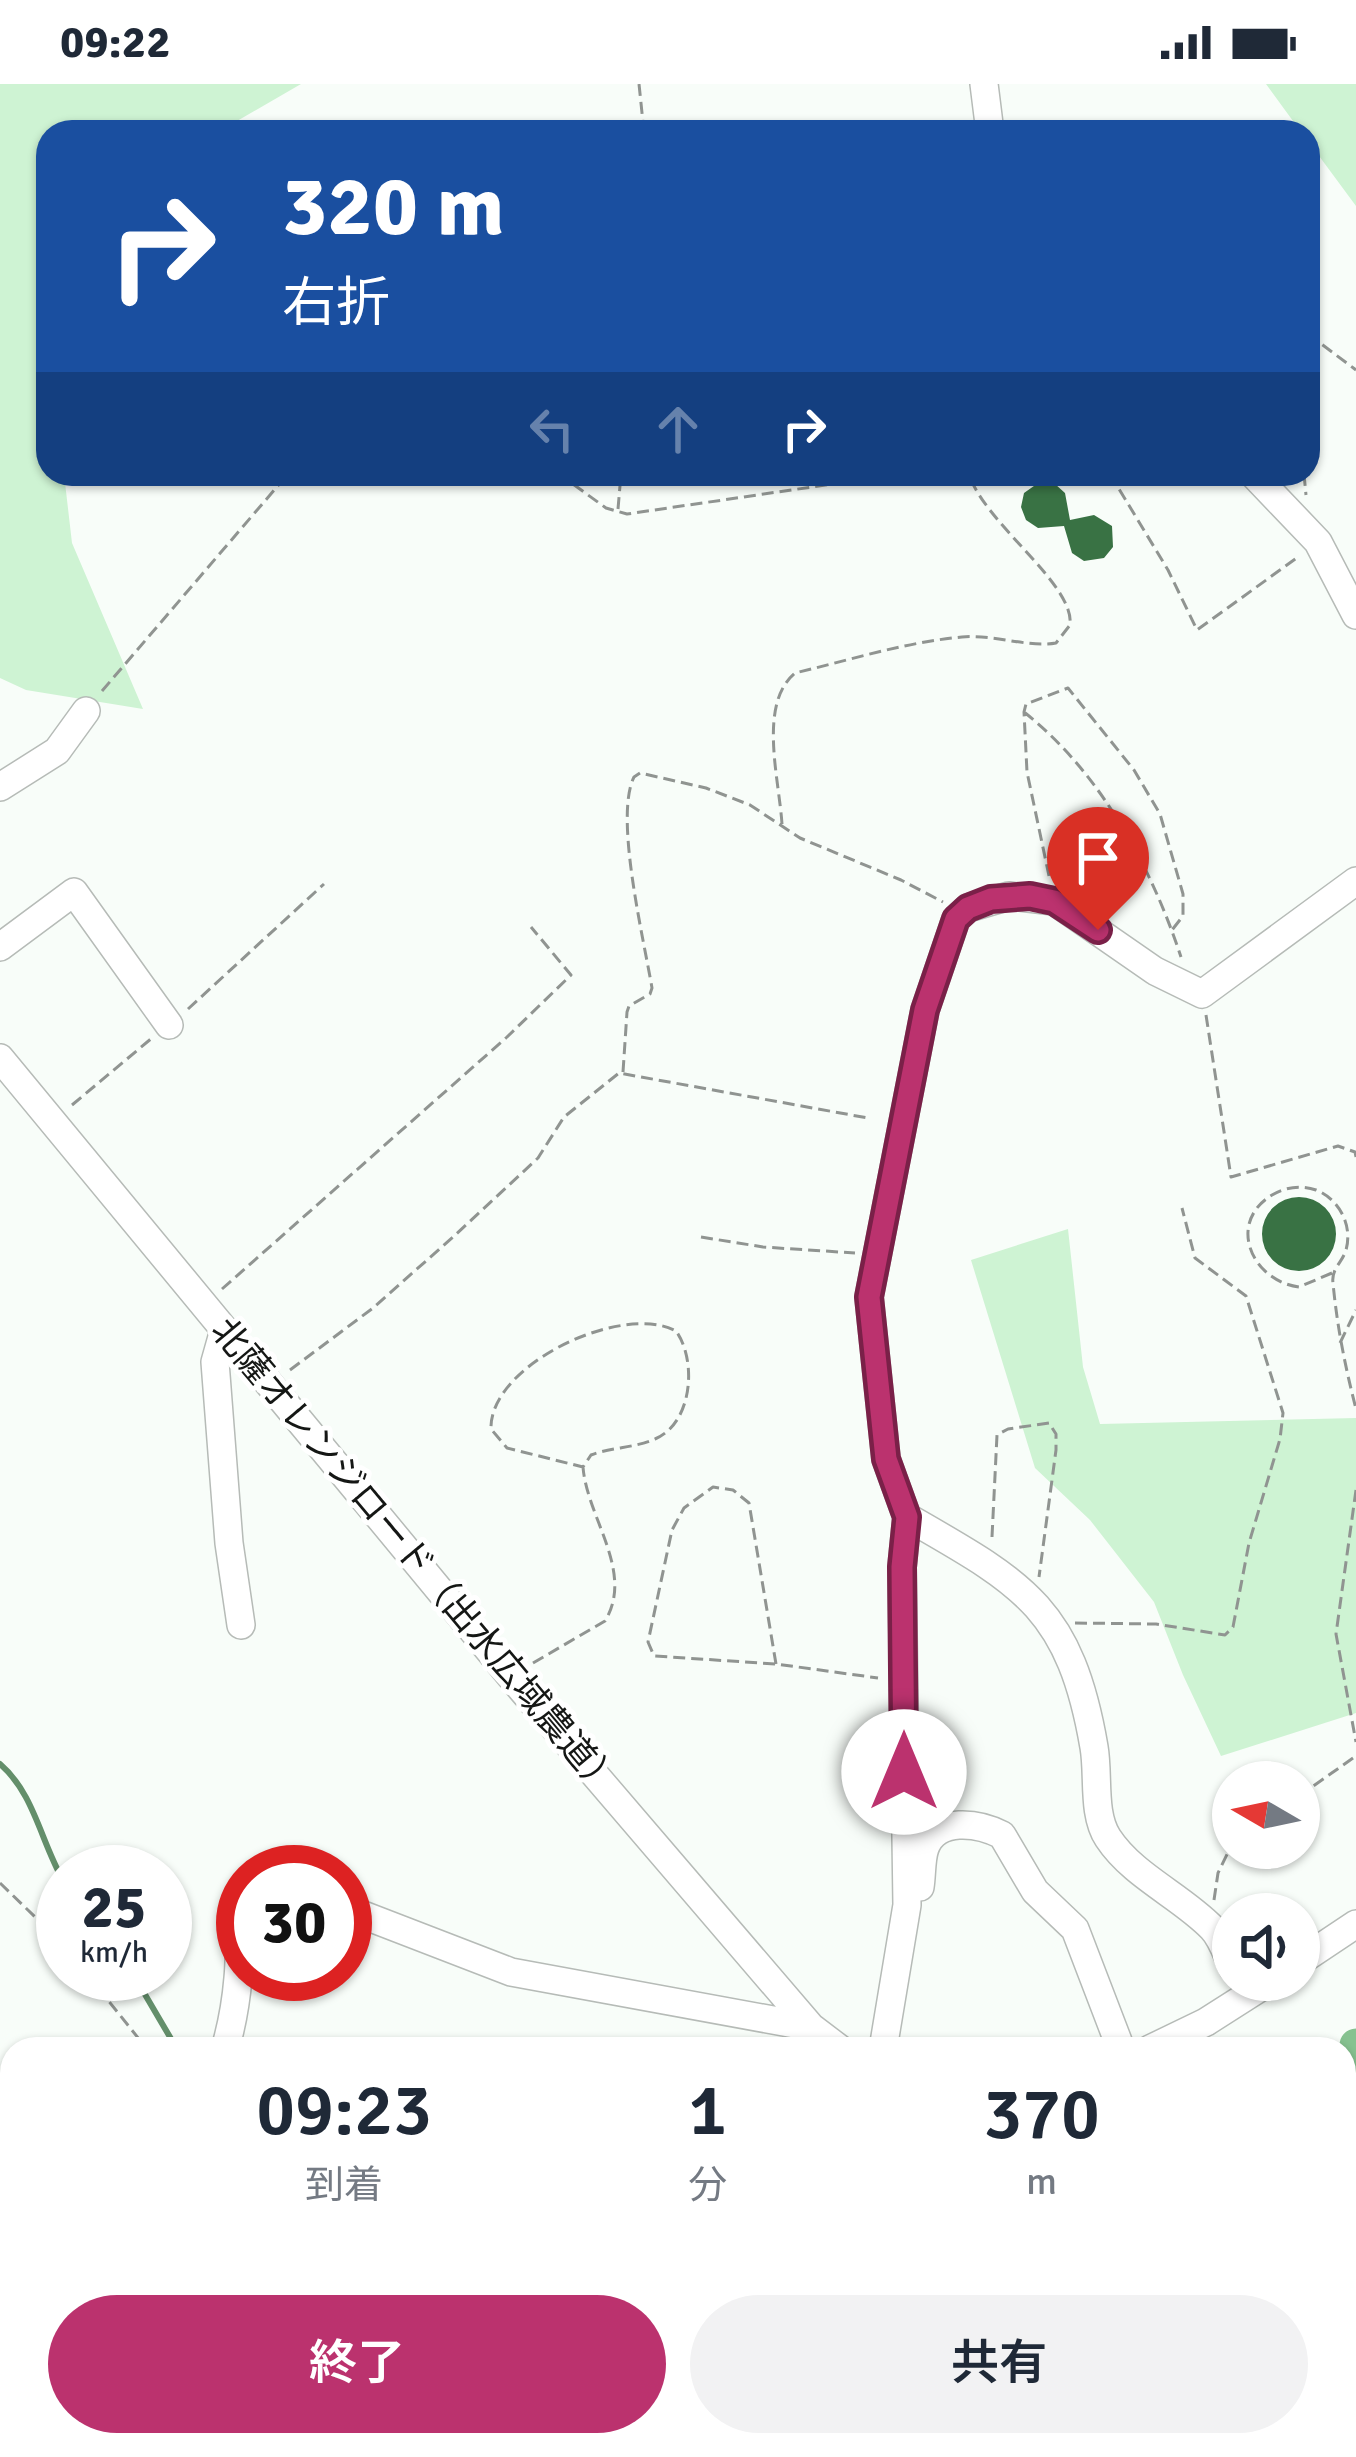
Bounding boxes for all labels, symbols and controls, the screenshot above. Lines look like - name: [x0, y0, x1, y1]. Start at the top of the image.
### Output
- text: 09:22: [60, 15, 170, 70]
- text: 320 m: [282, 155, 504, 259]
- icon: right: [84, 168, 240, 324]
- text: 右折: [282, 270, 390, 337]
- icon: left: [519, 396, 585, 462]
- icon: ahead: [645, 396, 711, 462]
- icon: right: [771, 396, 837, 462]
- pin: [1047, 807, 1149, 930]
- icon: arrive: [1065, 825, 1131, 891]
- street label: 北薩オレンジロード（出水広域農道）: [201, 1309, 629, 1807]
- position arrow: [841, 1709, 967, 1835]
- north arrow: [1212, 1761, 1320, 1869]
- map controls: [1212, 1761, 1320, 2001]
- speed limit sign: 30: [216, 1845, 372, 2001]
- text: 25: [82, 1871, 146, 1945]
- button: sound: [1212, 1893, 1320, 2001]
- text: km/h: [80, 1934, 148, 1971]
- text: 09:23: [256, 2066, 432, 2155]
- text: 1: [688, 2066, 727, 2155]
- text: 370: [983, 2070, 1100, 2159]
- text: m: [1026, 2157, 1057, 2205]
- text: 到着: [305, 2161, 383, 2209]
- text: 分: [688, 2161, 727, 2209]
- button: 終了: [48, 2295, 666, 2433]
- button: 共有: [690, 2295, 1308, 2433]

